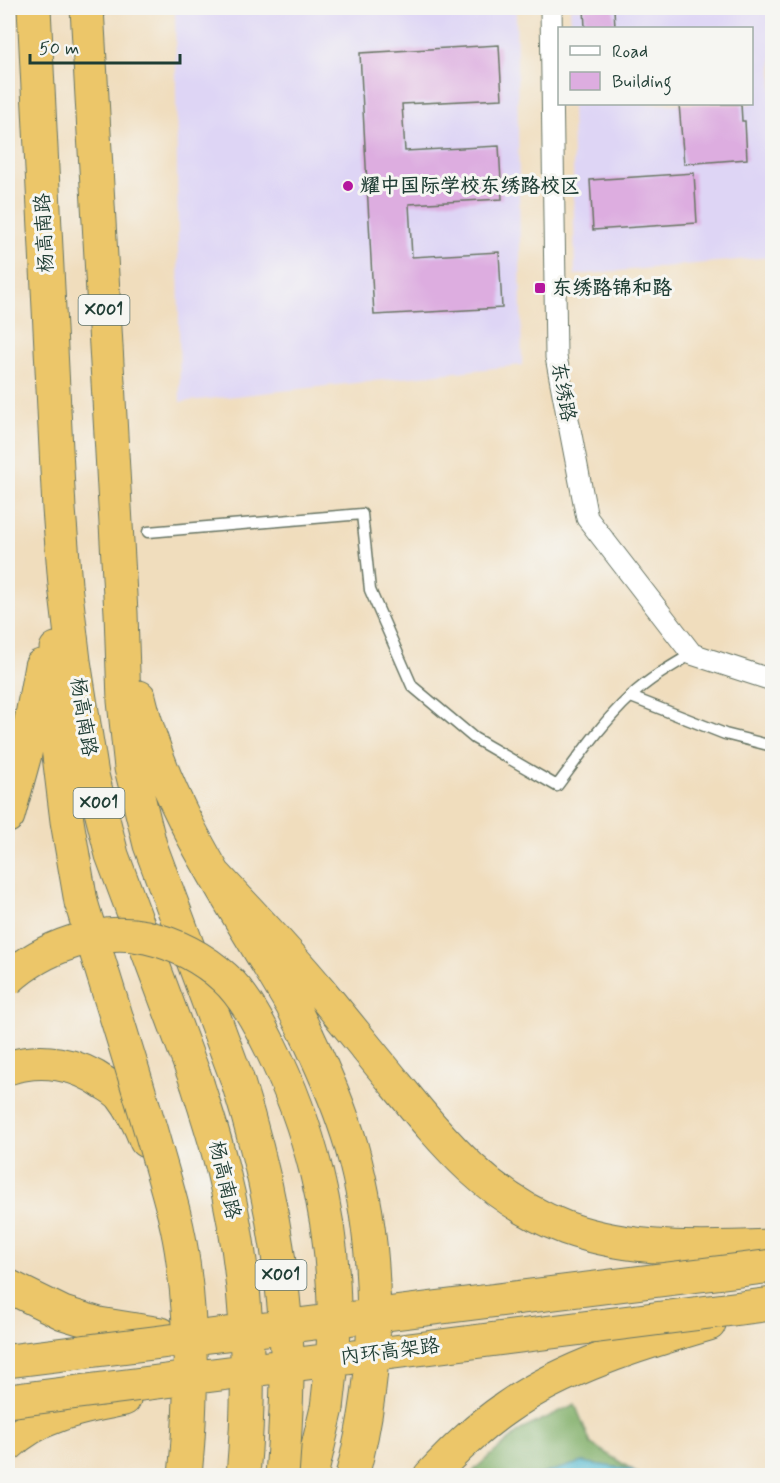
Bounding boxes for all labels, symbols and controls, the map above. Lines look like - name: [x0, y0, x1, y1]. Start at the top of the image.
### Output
- scale bar: [30, 27, 180, 65]
- legend: [558, 27, 753, 105]
- text: 50 m: [39, 37, 79, 61]
- text: Road: [612, 40, 648, 64]
- text: Building: [612, 70, 672, 96]
- place label: 耀中国际学校东绣路校区: [360, 173, 580, 200]
- marker: 耀中国际学校东绣路校区: [341, 179, 355, 193]
- street label: 杨高南路: [29, 191, 61, 274]
- place label: 东绣路锦和路: [552, 275, 672, 302]
- marker: 东绣路锦和路: [533, 281, 547, 295]
- road number: X001: [78, 295, 130, 325]
- street label: 东绣路: [544, 360, 582, 425]
- street label: 杨高南路: [63, 675, 103, 760]
- road number: X001: [74, 788, 124, 818]
- street label: 杨高南路: [202, 1138, 246, 1223]
- road number: X001: [256, 1260, 306, 1290]
- street label: 内环高架路: [339, 1332, 442, 1371]

